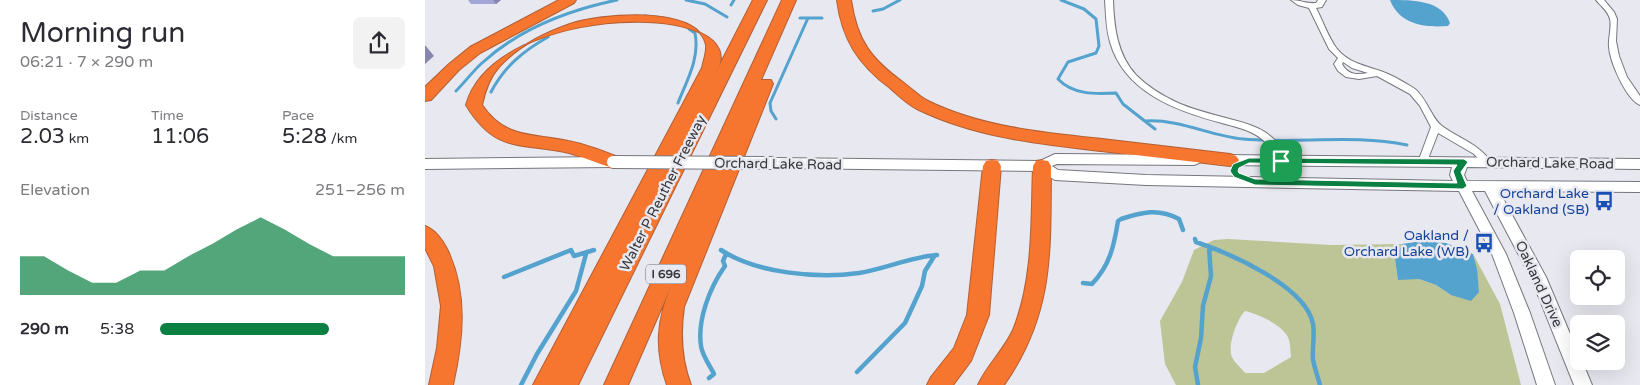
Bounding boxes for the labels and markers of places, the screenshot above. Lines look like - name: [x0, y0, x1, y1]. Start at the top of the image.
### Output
- pin: [1260, 140, 1302, 182]
- place label: Orchard Lake / Oakland (SB): [1493, 185, 1589, 218]
- bus stop icon: Orchard Lake / Oakland (SB): [1593, 190, 1615, 212]
- place label: Oakland / Orchard Lake (WB): [1344, 227, 1469, 260]
- bus stop icon: Oakland / Orchard Lake (WB): [1473, 232, 1495, 254]

